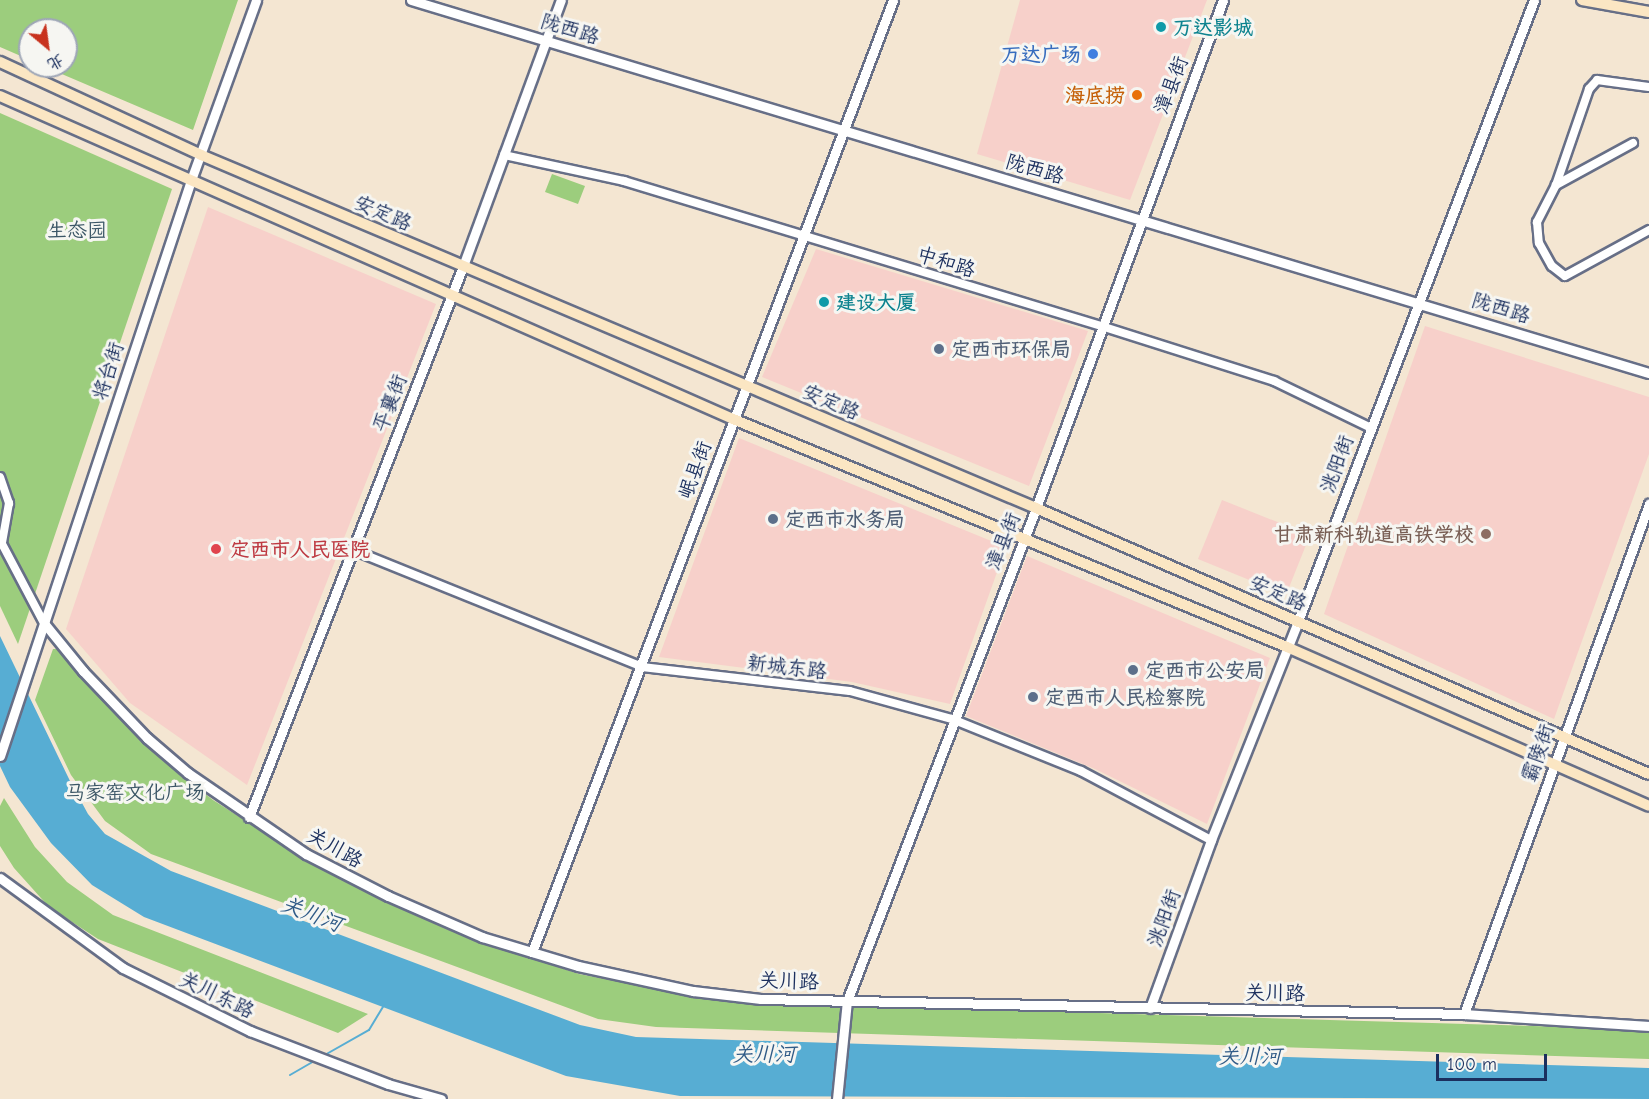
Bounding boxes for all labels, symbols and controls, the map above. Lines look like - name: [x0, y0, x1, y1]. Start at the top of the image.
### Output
- street label: 陇西路: [538, 9, 602, 49]
- place label: 万达影城: [1173, 15, 1253, 39]
- north arrow: [18, 18, 78, 78]
- marker: 万达影城: [1154, 20, 1168, 34]
- place label: 万达广场: [1001, 42, 1081, 66]
- marker: 万达广场: [1086, 47, 1100, 61]
- text: 北: [44, 50, 67, 74]
- street label: 漳县街: [1149, 53, 1193, 117]
- place label: 海底捞: [1065, 83, 1125, 107]
- marker: 海底捞: [1130, 88, 1144, 102]
- street label: 陇西路: [1003, 149, 1067, 189]
- street label: 安定路: [351, 190, 415, 236]
- park label: 生态园: [47, 218, 107, 242]
- street label: 中和路: [914, 242, 978, 282]
- street label: 陇西路: [1469, 288, 1533, 328]
- place label: 建设大厦: [836, 290, 916, 314]
- marker: 建设大厦: [817, 295, 831, 309]
- place label: 定西市环保局: [951, 337, 1071, 361]
- street label: 将台街: [87, 339, 129, 403]
- marker: 定西市环保局: [932, 342, 946, 356]
- street label: 平襄街: [368, 371, 412, 435]
- street label: 安定路: [799, 379, 863, 425]
- street label: 洮阳街: [1315, 432, 1359, 496]
- street label: 岷县街: [673, 438, 717, 502]
- place label: 定西市水务局: [785, 507, 905, 531]
- street label: 漳县街: [981, 509, 1025, 573]
- marker: 定西市水务局: [766, 512, 780, 526]
- place label: 甘肃新科轨道高铁学校: [1274, 522, 1474, 546]
- marker: 甘肃新科轨道高铁学校: [1479, 527, 1493, 541]
- place label: 定西市人民医院: [230, 537, 370, 561]
- marker: 定西市人民医院: [207, 540, 225, 558]
- street label: 安定路: [1246, 570, 1310, 616]
- street label: 新城东路: [746, 650, 828, 684]
- place label: 定西市公安局: [1145, 658, 1265, 682]
- marker: 定西市公安局: [1126, 663, 1140, 677]
- place label: 定西市人民检察院: [1045, 685, 1205, 709]
- marker: 定西市人民检察院: [1026, 690, 1040, 704]
- street label: 霸陵街: [1517, 721, 1559, 785]
- park label: 马家窑文化广场: [65, 780, 205, 804]
- street label: 关川路: [303, 823, 367, 873]
- street label: 洮阳街: [1142, 886, 1186, 950]
- water label: 关川河: [278, 891, 346, 937]
- street label: 关川东路: [176, 967, 258, 1023]
- street label: 关川路: [759, 968, 819, 994]
- street label: 关川路: [1245, 980, 1305, 1006]
- water label: 关川河: [733, 1041, 795, 1067]
- scale bar: [1439, 1042, 1550, 1080]
- water label: 关川河: [1219, 1043, 1281, 1069]
- text: 100 m: [1447, 1054, 1497, 1075]

